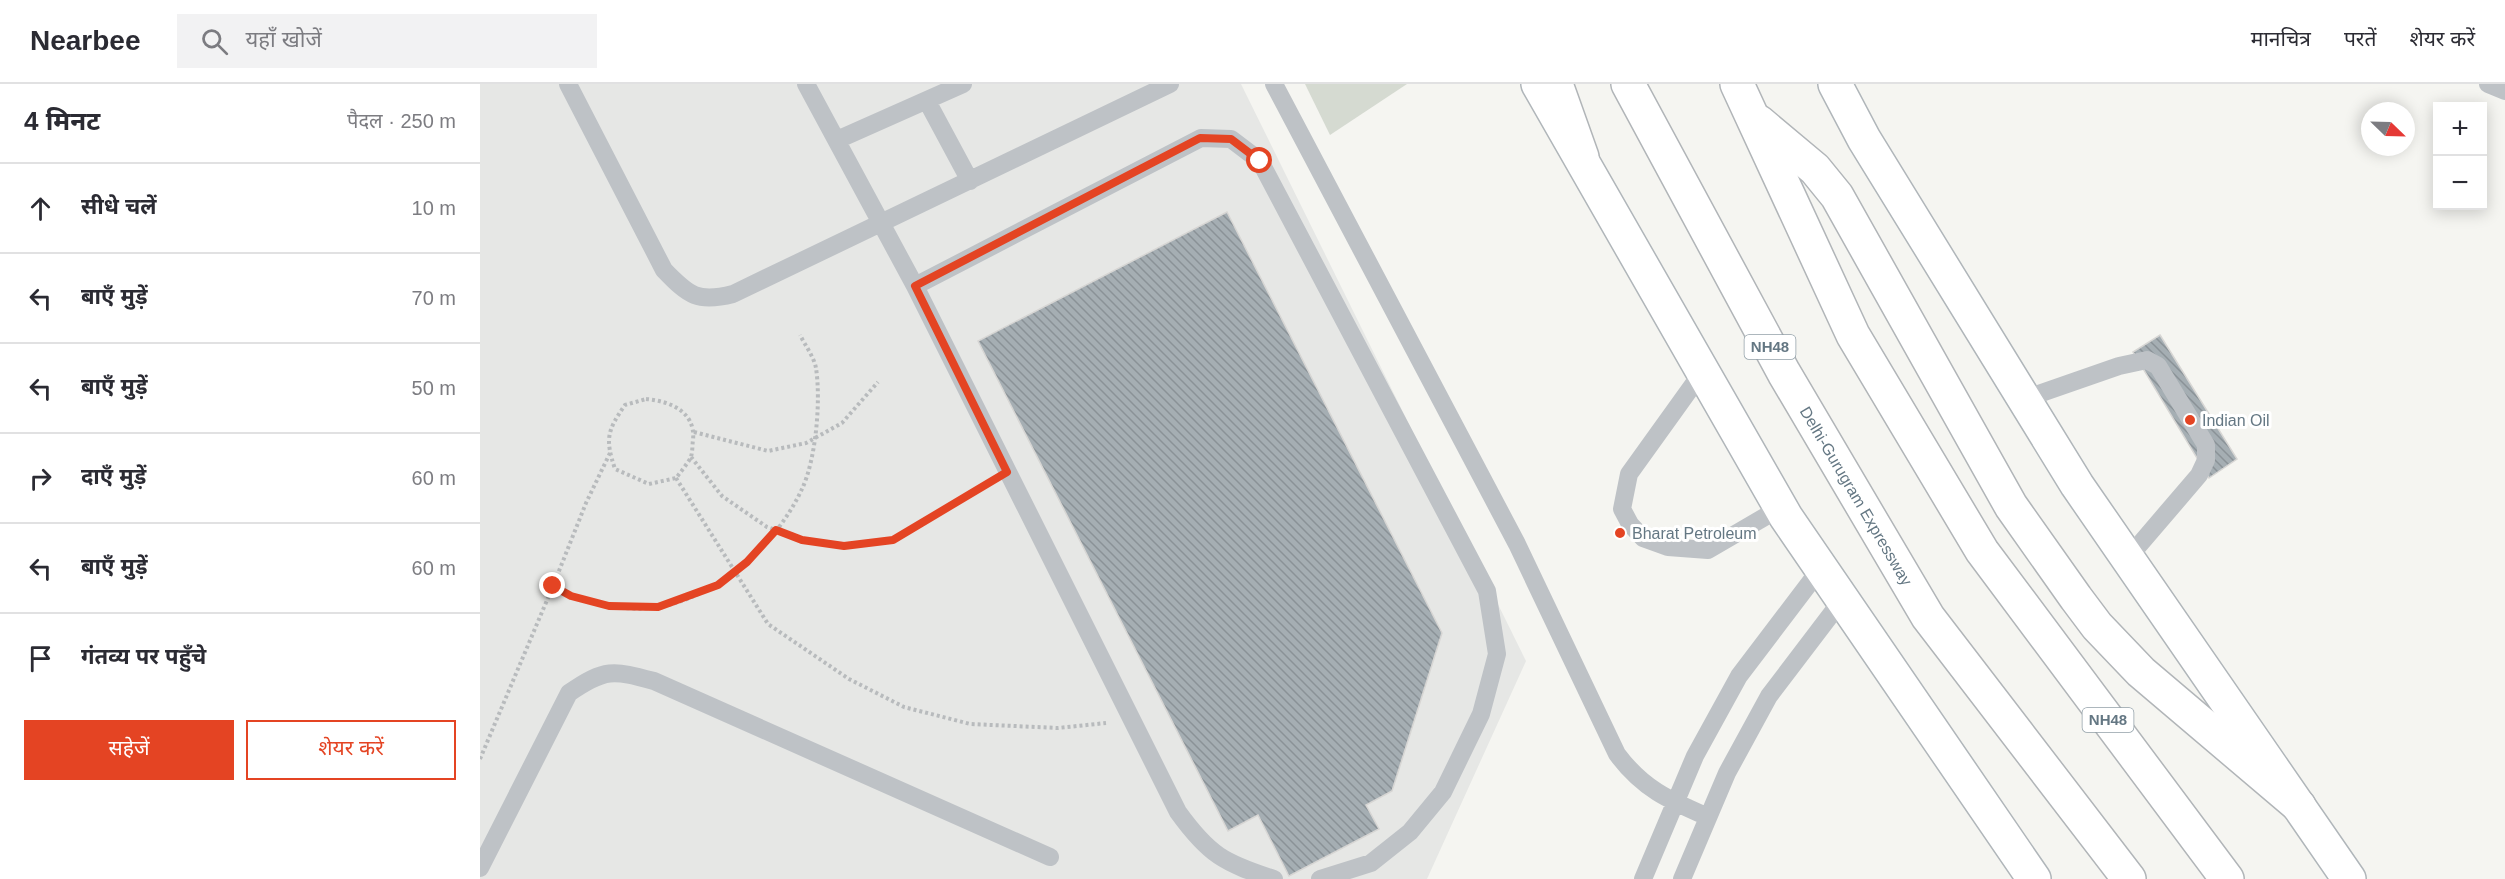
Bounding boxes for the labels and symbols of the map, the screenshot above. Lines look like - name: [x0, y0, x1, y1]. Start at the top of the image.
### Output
- north arrow: [2361, 102, 2415, 156]
- route start: [1246, 147, 1272, 173]
- road number: NH48: [1744, 335, 1796, 359]
- street label: Delhi-Gurugram Expressway: [1797, 404, 1915, 588]
- place label: Indian Oil: [2202, 412, 2270, 429]
- marker: Indian Oil: [2183, 413, 2197, 427]
- place label: Bharat Petroleum: [1632, 525, 1757, 542]
- marker: Bharat Petroleum: [1613, 526, 1627, 540]
- route end: [539, 572, 565, 598]
- road number: NH48: [2082, 708, 2134, 732]

